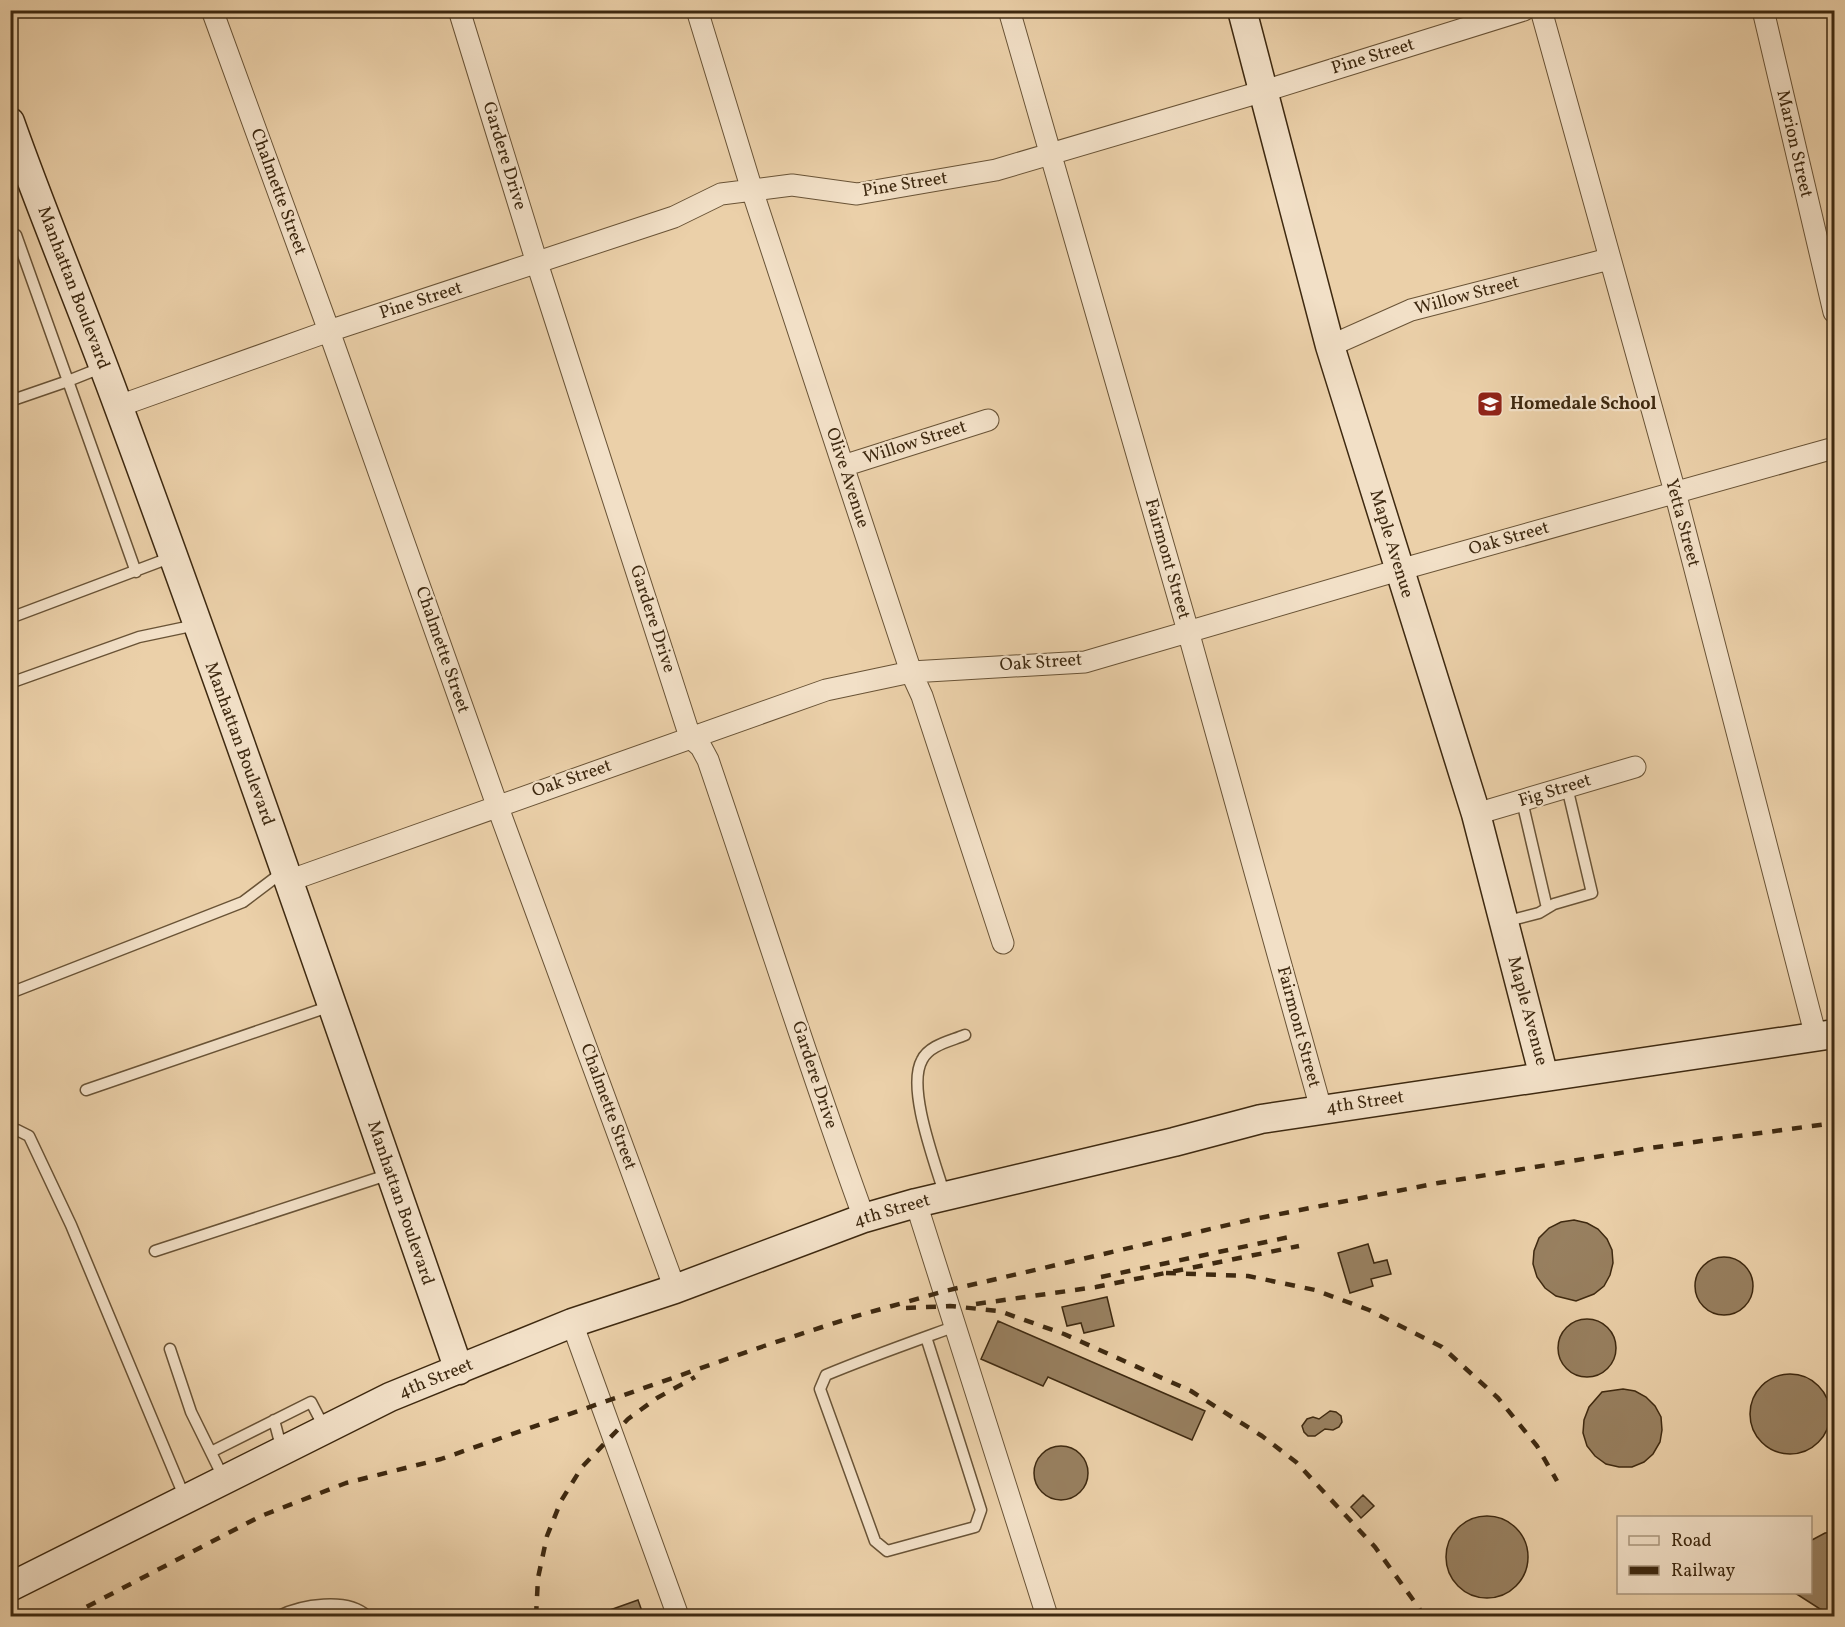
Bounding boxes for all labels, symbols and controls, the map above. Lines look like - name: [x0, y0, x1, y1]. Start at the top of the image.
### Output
- street label: Pine Street: [1328, 32, 1418, 82]
- street label: Marion Street: [1769, 88, 1819, 200]
- street label: Gardere Drive: [476, 99, 532, 213]
- street label: Chalmette Street: [244, 125, 312, 259]
- street label: Pine Street: [861, 166, 949, 204]
- street label: Manhattan Boulevard: [30, 203, 116, 373]
- street label: Willow Street: [1412, 270, 1522, 322]
- street label: Pine Street: [376, 276, 466, 326]
- school or university icon: Homedale School: [1475, 389, 1505, 419]
- place label: Homedale School: [1510, 392, 1657, 417]
- street label: Willow Street: [860, 415, 970, 471]
- street label: Olive Avenue: [819, 425, 875, 531]
- street label: Yetta Street: [1658, 476, 1706, 570]
- street label: Maple Avenue: [1363, 487, 1419, 601]
- street label: Fairmont Street: [1138, 496, 1196, 622]
- street label: Oak Street: [1466, 516, 1552, 562]
- street label: Gardere Drive: [623, 562, 681, 676]
- street label: Chalmette Street: [409, 583, 475, 717]
- street label: Oak Street: [999, 648, 1083, 678]
- street label: Manhattan Boulevard: [198, 659, 280, 829]
- street label: Oak Street: [529, 754, 615, 804]
- street label: Fig Street: [1516, 768, 1594, 814]
- street label: Maple Avenue: [1500, 954, 1554, 1068]
- street label: Fairmont Street: [1270, 964, 1326, 1090]
- street label: Gardere Drive: [785, 1018, 843, 1132]
- street label: Chalmette Street: [574, 1040, 642, 1174]
- street label: 4th Street: [1324, 1085, 1406, 1121]
- street label: Manhattan Boulevard: [360, 1117, 440, 1289]
- street label: 4th Street: [851, 1188, 933, 1234]
- street label: 4th Street: [395, 1353, 477, 1405]
- legend: [1617, 1516, 1812, 1594]
- text: Road: [1671, 1529, 1712, 1554]
- text: Railway: [1671, 1559, 1735, 1584]

